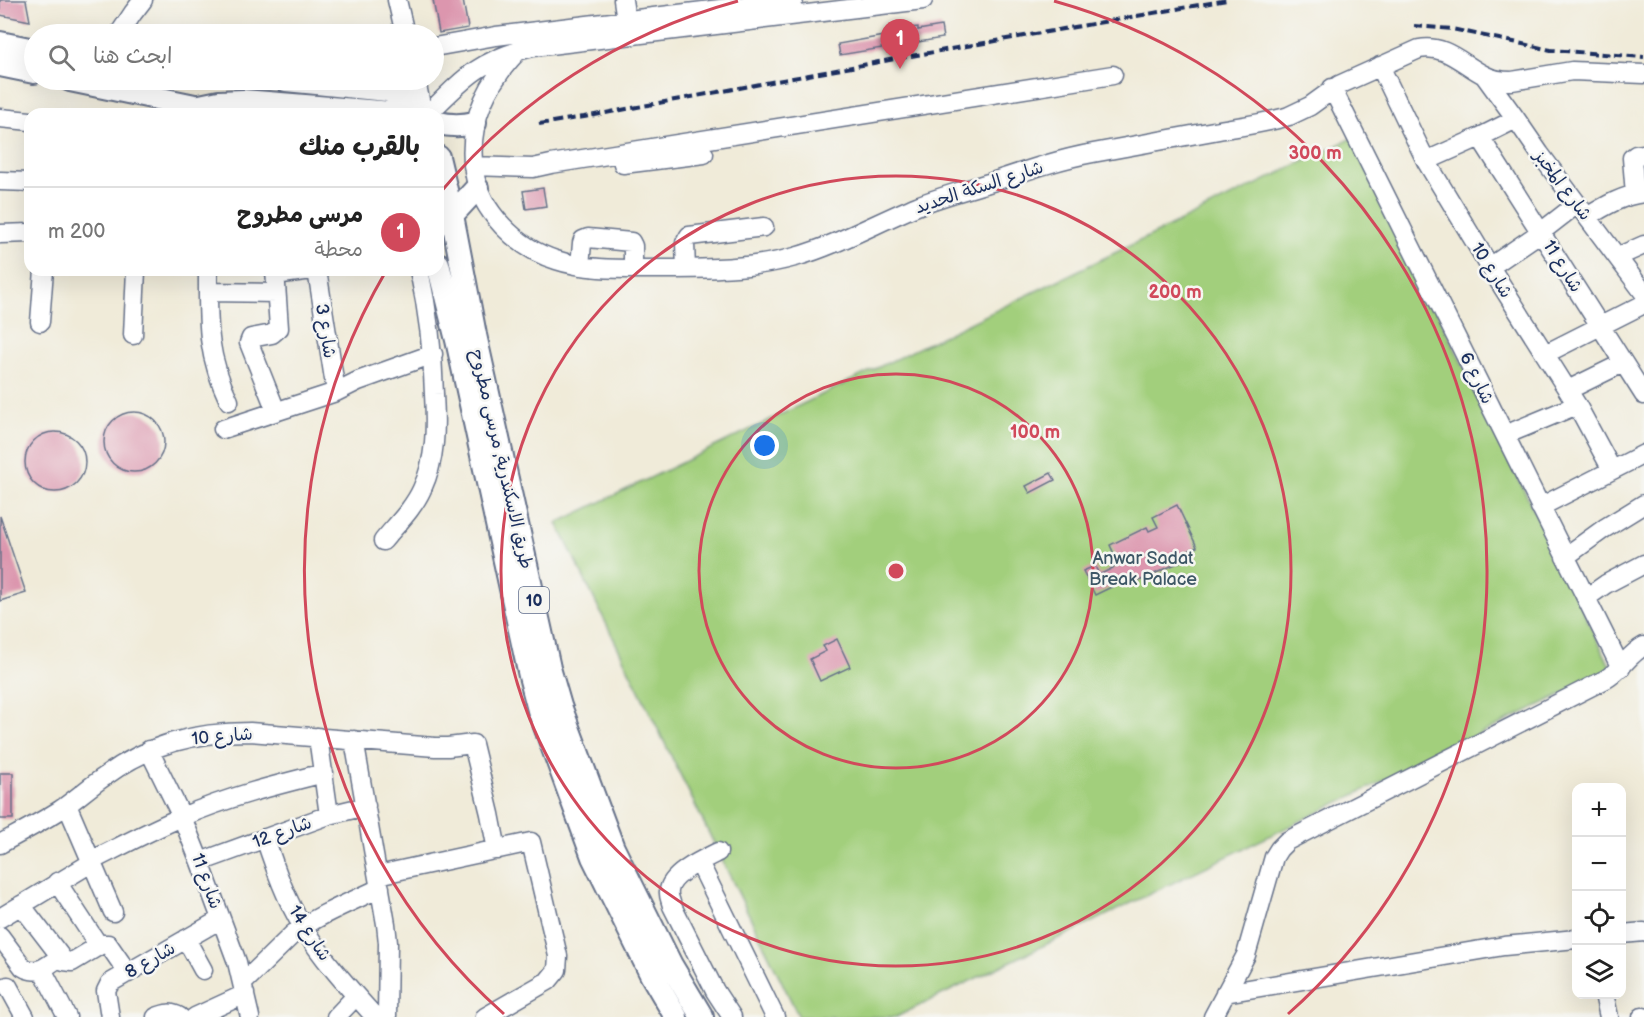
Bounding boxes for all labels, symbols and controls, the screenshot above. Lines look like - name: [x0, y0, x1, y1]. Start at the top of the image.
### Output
- pin: 1: [880, 20, 920, 69]
- search box: [24, 24, 444, 90]
- icon: search: [45, 41, 78, 74]
- text: ابحث هنا: [93, 43, 173, 70]
- text: بالقرب منك: [299, 132, 420, 163]
- text: 300 m: [1288, 143, 1342, 164]
- street label: شارع المخبز: [1527, 144, 1596, 225]
- street label: شارع السكة الحديد: [912, 157, 1046, 219]
- text: مرسى مطروح: [237, 202, 363, 229]
- text: 200 m: [48, 220, 105, 244]
- text: 1: [396, 220, 405, 244]
- street label: شارع 11: [1538, 236, 1587, 297]
- text: محطة: [315, 238, 363, 262]
- street label: شارع 10: [1466, 239, 1517, 302]
- text: 200 m: [1148, 282, 1202, 303]
- street label: شارع 3: [310, 302, 340, 360]
- street label: طريق الاسكندرية, مرسى مطروح: [465, 347, 537, 571]
- street label: شارع 6: [1454, 349, 1498, 408]
- text: 100 m: [1010, 422, 1060, 443]
- your location: [750, 431, 779, 460]
- park label: Anwar Sadat Break Palace: [1089, 548, 1197, 590]
- centre of rings: [886, 561, 906, 581]
- road number: 10: [519, 587, 549, 613]
- street label: شارع 10: [191, 723, 254, 751]
- map controls: [1572, 783, 1626, 999]
- button: +: [1572, 783, 1626, 837]
- street label: شارع 12: [250, 812, 315, 854]
- button: −: [1572, 837, 1626, 891]
- street label: شارع 11: [186, 850, 226, 912]
- button: locate: [1572, 891, 1626, 945]
- street label: شارع 14: [283, 902, 335, 965]
- street label: شارع 8: [121, 938, 180, 984]
- button: layers: [1572, 945, 1626, 999]

